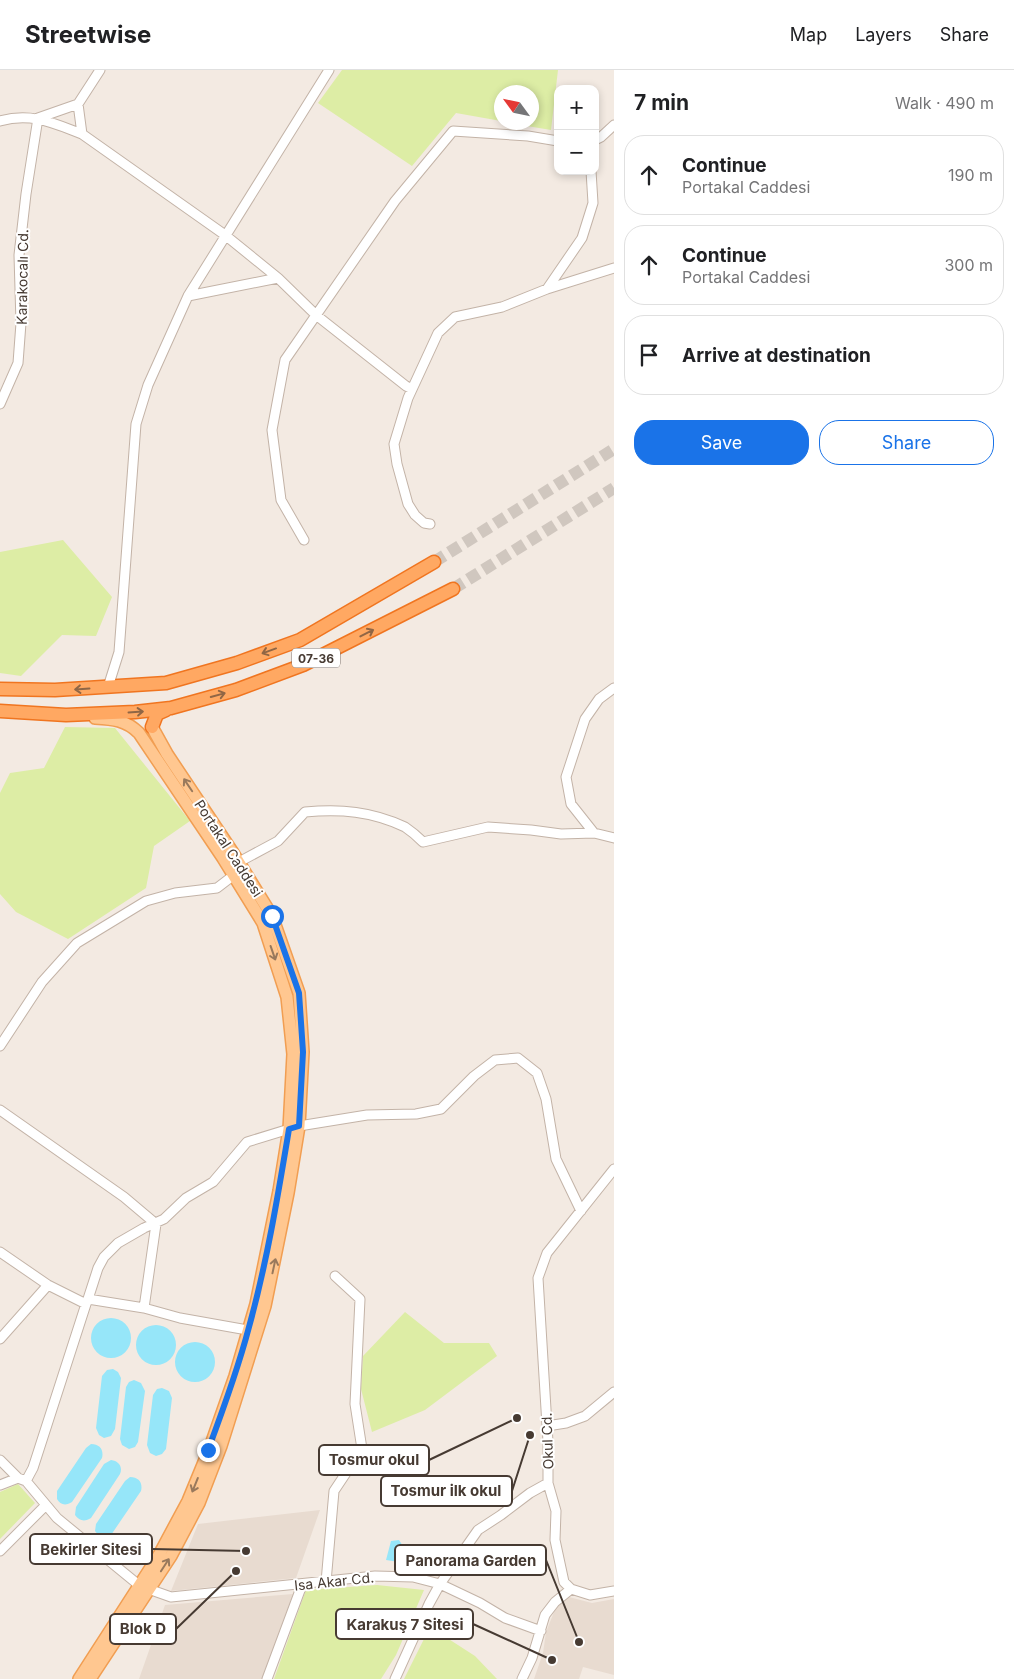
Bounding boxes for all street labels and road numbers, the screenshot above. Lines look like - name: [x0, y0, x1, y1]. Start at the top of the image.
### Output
- street label: Karakocalı Cd.: [13, 229, 31, 325]
- road number: 07-36: [292, 648, 340, 668]
- street label: Portakal Caddesi: [191, 796, 267, 900]
- street label: Okul Cd.: [538, 1412, 556, 1470]
- street label: Isa Akar Cd.: [293, 1568, 375, 1594]

